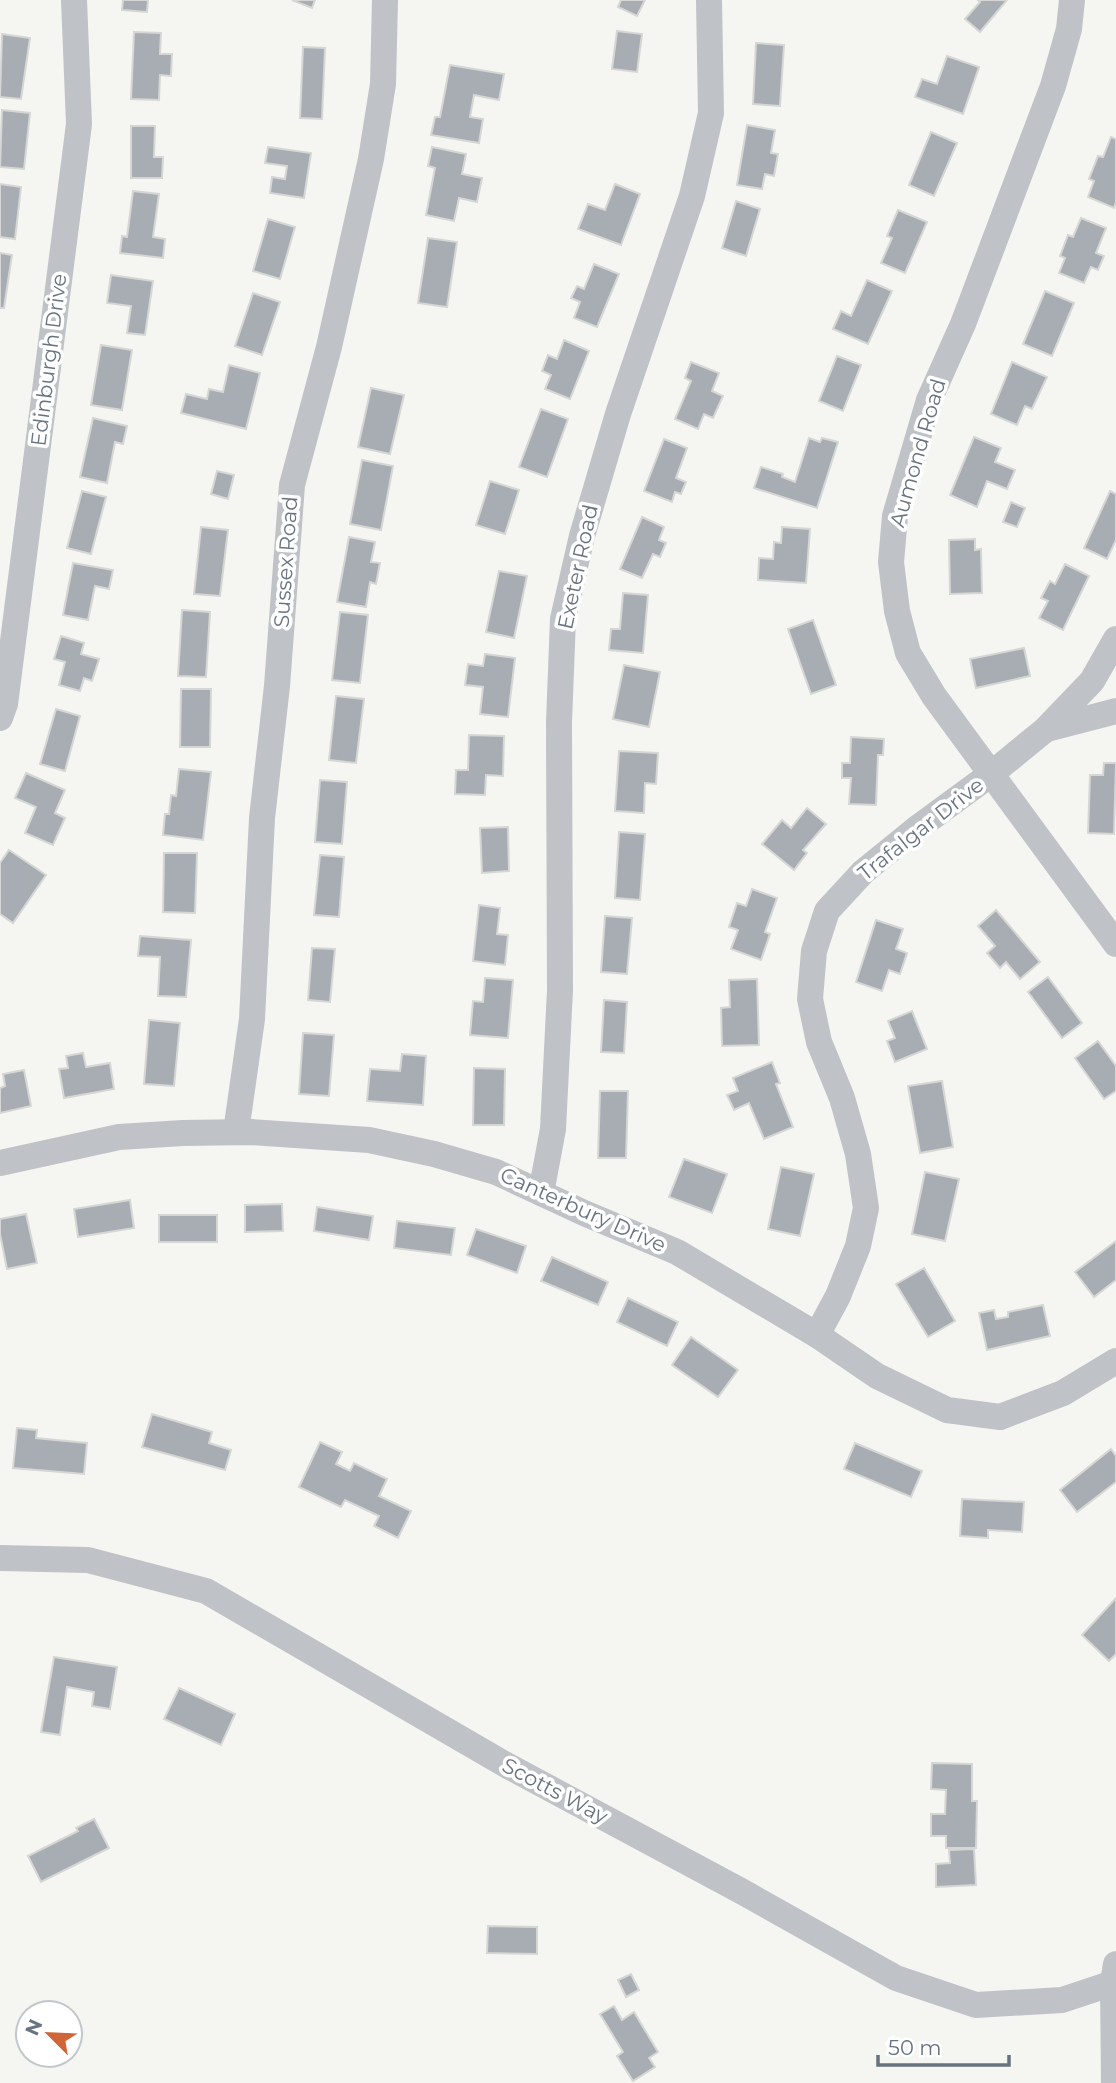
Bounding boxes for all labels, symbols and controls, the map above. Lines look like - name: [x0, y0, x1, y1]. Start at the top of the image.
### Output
- street label: Edinburgh Drive: [26, 272, 71, 448]
- street label: Aumond Road: [884, 376, 951, 530]
- street label: Sussex Road: [268, 495, 303, 628]
- street label: Exeter Road: [552, 502, 603, 632]
- street label: Trafalgar Drive: [853, 772, 988, 885]
- street label: Canterbury Drive: [496, 1162, 670, 1257]
- street label: Scotts Way: [498, 1752, 613, 1829]
- north arrow: [14, 1999, 84, 2069]
- text: N: [20, 2016, 48, 2039]
- scale bar: [878, 2024, 1009, 2068]
- text: 50 m: [888, 2035, 942, 2060]

